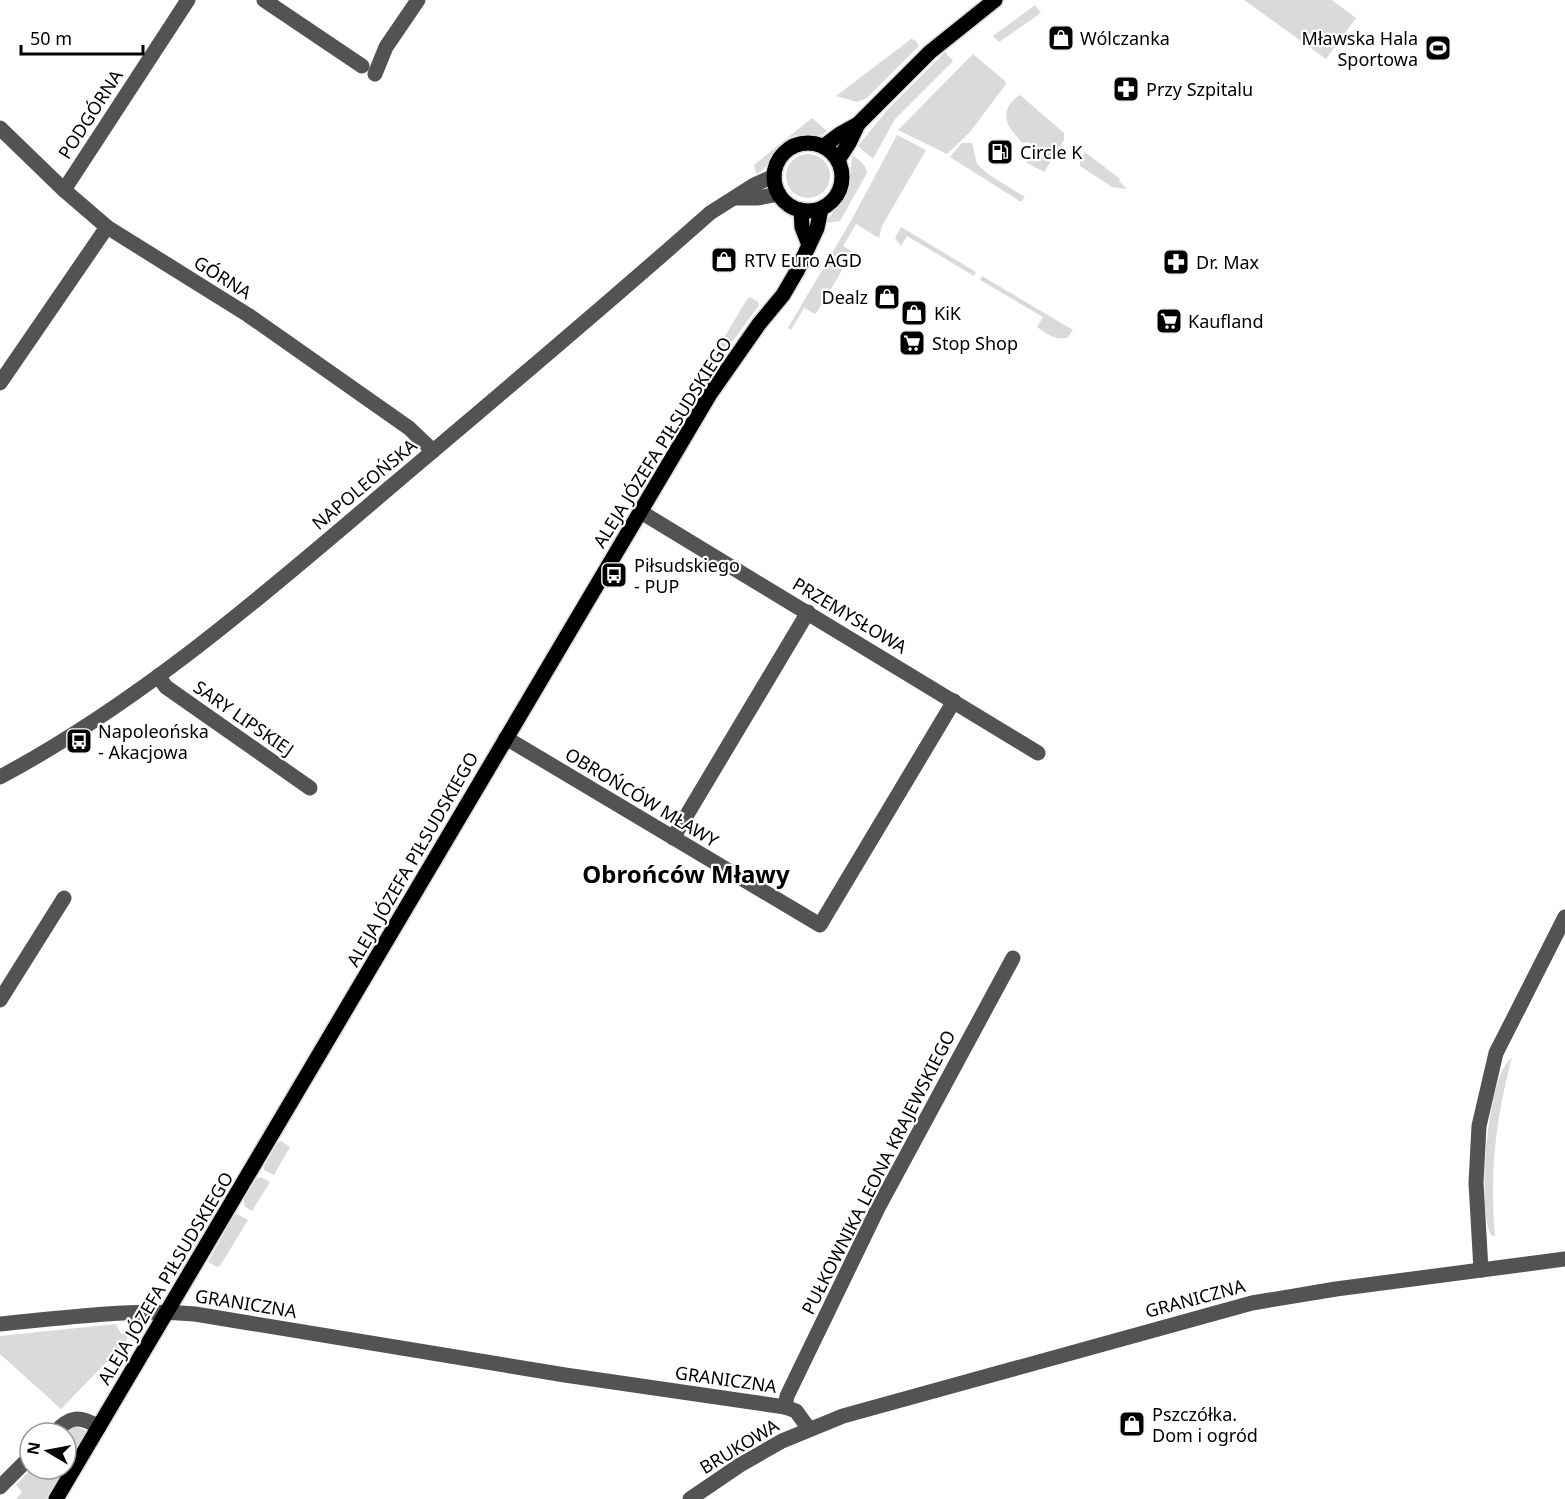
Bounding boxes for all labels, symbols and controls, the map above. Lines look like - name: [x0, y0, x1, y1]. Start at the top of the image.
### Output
- scale bar: [21, 18, 142, 56]
- shop icon: Wólczanka: [1046, 23, 1076, 53]
- text: 50 m: [30, 26, 72, 50]
- place label: Wólczanka: [1080, 26, 1170, 50]
- place label: Mławska Hala Sportowa: [1302, 26, 1418, 71]
- sports icon: Mławska Hala Sportowa: [1423, 33, 1453, 63]
- street label: PODGÓRNA: [52, 64, 128, 163]
- pharmacy icon: Przy Szpitalu: [1111, 74, 1141, 104]
- place label: Przy Szpitalu: [1146, 77, 1253, 101]
- fuel station icon: Circle K: [985, 137, 1015, 167]
- place label: Circle K: [1020, 140, 1083, 164]
- shop icon: RTV Euro AGD: [709, 245, 739, 275]
- pharmacy icon: Dr. Max: [1161, 247, 1191, 277]
- place label: RTV Euro AGD: [744, 248, 862, 272]
- street label: GÓRNA: [190, 250, 257, 304]
- place label: Dr. Max: [1196, 250, 1260, 274]
- shop icon: Dealz: [872, 282, 902, 312]
- place label: Dealz: [822, 285, 868, 309]
- shop icon: KiK: [899, 298, 929, 328]
- place label: KiK: [934, 301, 962, 325]
- supermarket icon: Kaufland: [1154, 306, 1184, 336]
- place label: Kaufland: [1188, 309, 1264, 333]
- supermarket icon: Stop Shop: [897, 328, 927, 358]
- place label: Stop Shop: [932, 331, 1018, 355]
- street label: ALEJA JÓZEFA PIŁSUDSKIEGO: [587, 332, 737, 552]
- street label: NAPOLEOŃSKA: [307, 433, 422, 535]
- place label: Piłsudskiego - PUP: [634, 553, 740, 598]
- bus stop icon: Piłsudskiego - PUP: [599, 560, 629, 590]
- street label: PRZEMYSŁOWA: [788, 571, 912, 659]
- street label: SARY LIPSKIEJ: [189, 675, 299, 761]
- place label: Napoleońska - Akacjowa: [98, 719, 209, 764]
- bus stop icon: Napoleońska - Akacjowa: [64, 726, 94, 756]
- street label: OBROŃCÓW MŁAWY: [561, 742, 724, 853]
- street label: ALEJA JÓZEFA PIŁSUDSKIEGO: [341, 747, 483, 971]
- district label: Obrońców Mławy: [582, 857, 790, 890]
- street label: PUŁKOWNIKA LEONA KRAJEWSKIEGO: [796, 1026, 960, 1318]
- street label: ALEJA JÓZEFA PIŁSUDSKIEGO: [92, 1167, 238, 1389]
- street label: GRANICZNA: [1142, 1273, 1248, 1323]
- street label: GRANICZNA: [194, 1283, 299, 1323]
- street label: GRANICZNA: [674, 1360, 779, 1398]
- place label: Pszczółka. Dom i ogród: [1152, 1402, 1258, 1447]
- shop icon: Pszczółka. Dom i ogród: [1117, 1409, 1147, 1439]
- street label: BRUKOWA: [695, 1413, 783, 1479]
- north arrow: [18, 1421, 78, 1481]
- text: N: [21, 1440, 45, 1457]

